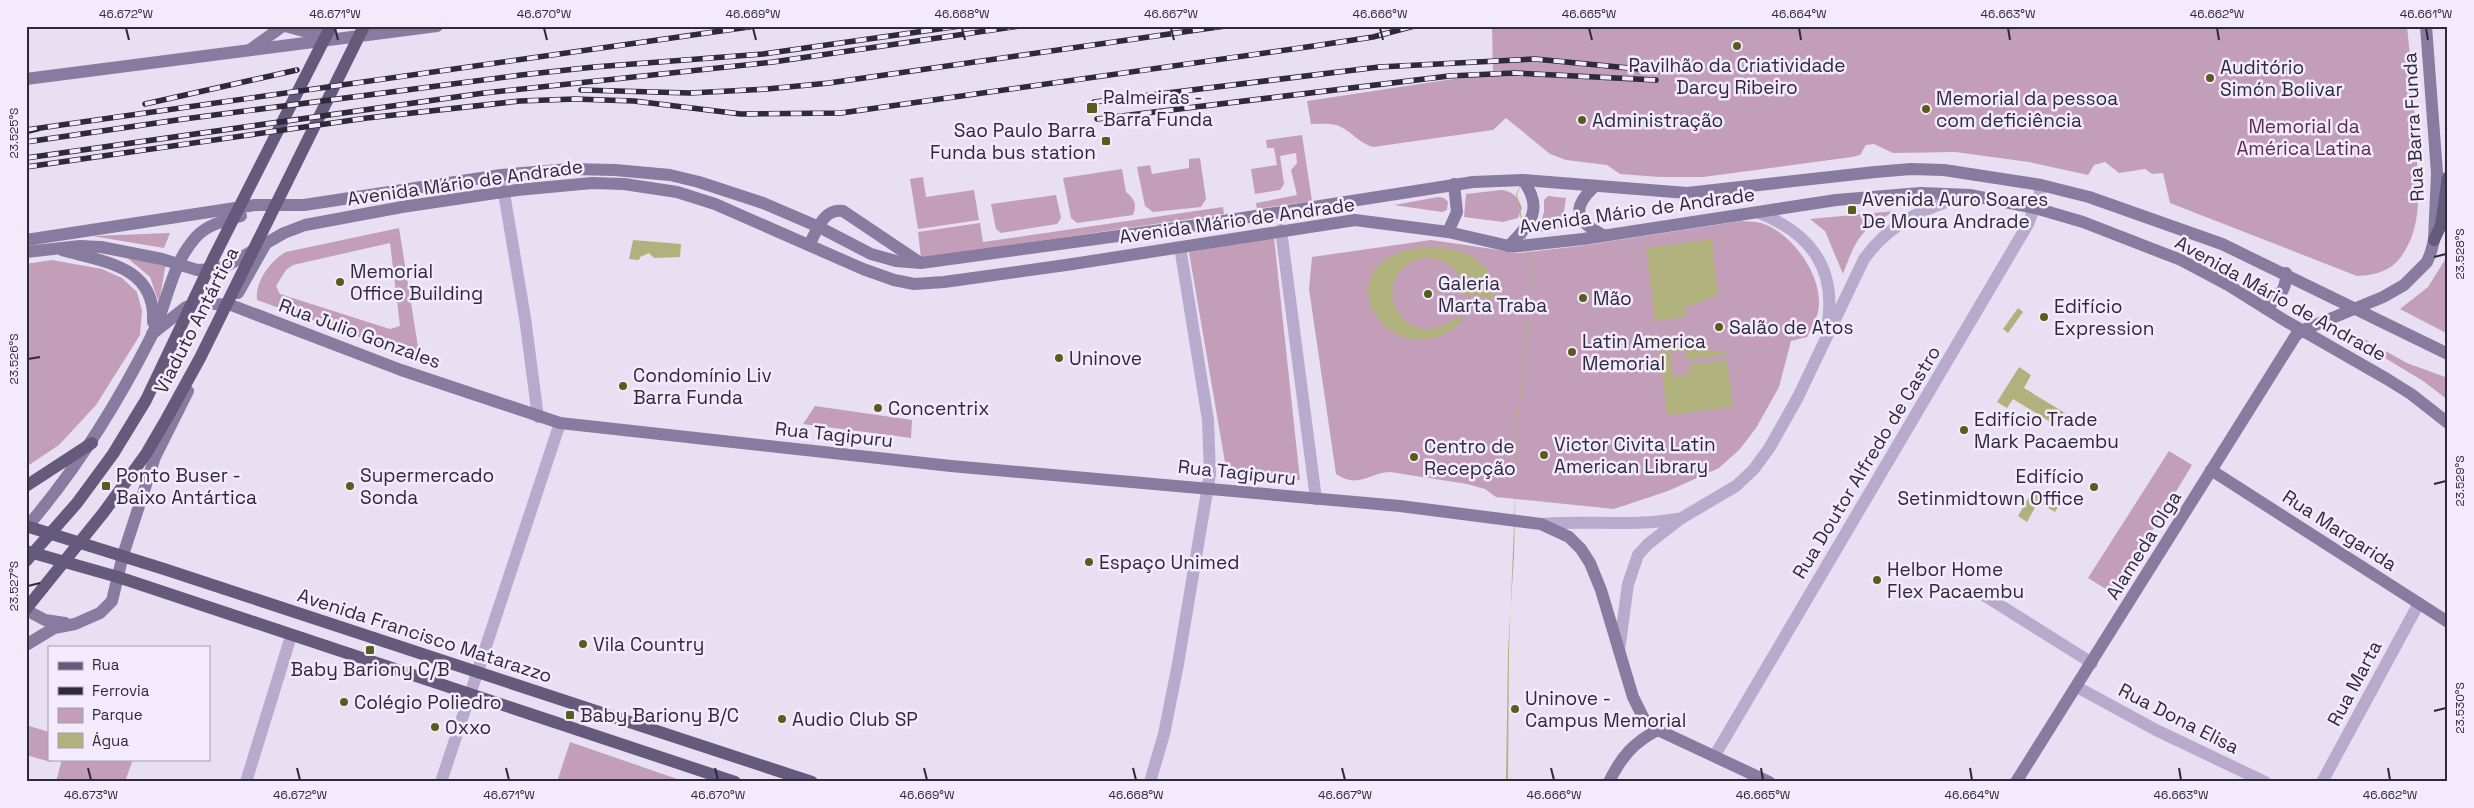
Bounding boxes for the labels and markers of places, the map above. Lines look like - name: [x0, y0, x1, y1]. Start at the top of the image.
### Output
- marker: Pavilhão da Criatividade Darcy Ribeiro: [1731, 40, 1743, 52]
- place label: Pavilhão da Criatividade Darcy Ribeiro: [1628, 53, 1846, 100]
- place label: Auditório Simón Bolivar: [2220, 55, 2343, 102]
- marker: Auditório Simón Bolivar: [2204, 72, 2216, 84]
- place label: Palmeiras - Barra Funda: [1103, 85, 1213, 132]
- place label: Memorial da pessoa com deficiência: [1936, 86, 2118, 133]
- marker: Palmeiras - Barra Funda: [1085, 101, 1099, 115]
- marker: Memorial da pessoa com deficiência: [1920, 103, 1932, 115]
- place label: Administração: [1592, 108, 1723, 133]
- marker: Administração: [1576, 114, 1588, 126]
- place label: Sao Paulo Barra Funda bus station: [930, 118, 1096, 165]
- marker: Sao Paulo Barra Funda bus station: [1100, 135, 1112, 147]
- place label: Avenida Auro Soares De Moura Andrade: [1862, 187, 2048, 234]
- marker: Avenida Auro Soares De Moura Andrade: [1846, 204, 1858, 216]
- place label: Memorial Office Building: [350, 259, 483, 306]
- place label: Galeria Marta Traba: [1438, 271, 1547, 318]
- marker: Memorial Office Building: [334, 276, 346, 288]
- place label: Mão: [1593, 286, 1632, 311]
- marker: Galeria Marta Traba: [1422, 288, 1434, 300]
- marker: Mão: [1577, 292, 1589, 304]
- place label: Edifício Expression: [2054, 294, 2154, 341]
- marker: Edifício Expression: [2038, 311, 2050, 323]
- place label: Salão de Atos: [1729, 315, 1853, 340]
- marker: Salão de Atos: [1713, 321, 1725, 333]
- place label: Latin America Memorial: [1582, 329, 1706, 376]
- place label: Uninove: [1069, 346, 1142, 371]
- marker: Latin America Memorial: [1566, 346, 1578, 358]
- marker: Uninove: [1053, 352, 1065, 364]
- place label: Condomínio Liv Barra Funda: [633, 363, 772, 410]
- marker: Condomínio Liv Barra Funda: [617, 380, 629, 392]
- place label: Concentrix: [888, 396, 989, 421]
- marker: Concentrix: [872, 402, 884, 414]
- place label: Edifício Trade Mark Pacaembu: [1974, 407, 2119, 454]
- marker: Edifício Trade Mark Pacaembu: [1958, 424, 1970, 436]
- place label: Victor Civita Latin American Library: [1554, 432, 1716, 479]
- place label: Centro de Recepção: [1424, 434, 1516, 481]
- marker: Victor Civita Latin American Library: [1538, 449, 1550, 461]
- marker: Centro de Recepção: [1408, 451, 1420, 463]
- place label: Ponto Buser - Baixo Antártica: [116, 463, 257, 510]
- place label: Supermercado Sonda: [360, 463, 494, 510]
- place label: Edifício Setinmidtown Office: [1897, 464, 2084, 511]
- marker: Ponto Buser - Baixo Antártica: [100, 480, 112, 492]
- marker: Supermercado Sonda: [344, 480, 356, 492]
- marker: Edifício Setinmidtown Office: [2088, 481, 2100, 493]
- place label: Espaço Unimed: [1099, 550, 1239, 575]
- marker: Espaço Unimed: [1083, 556, 1095, 568]
- place label: Helbor Home Flex Pacaembu: [1887, 557, 2024, 604]
- marker: Helbor Home Flex Pacaembu: [1871, 574, 1883, 586]
- place label: Vila Country: [593, 632, 704, 657]
- marker: Vila Country: [577, 638, 589, 650]
- marker: Baby Bariony C/B: [364, 644, 376, 656]
- place label: Baby Bariony C/B: [290, 657, 450, 682]
- place label: Uninove - Campus Memorial: [1525, 686, 1686, 733]
- place label: Colégio Poliedro: [354, 690, 502, 715]
- marker: Colégio Poliedro: [338, 696, 350, 708]
- place label: Baby Bariony B/C: [580, 703, 739, 728]
- marker: Uninove - Campus Memorial: [1509, 703, 1521, 715]
- place label: Audio Club SP: [792, 707, 918, 732]
- marker: Baby Bariony B/C: [564, 709, 576, 721]
- marker: Audio Club SP: [776, 713, 788, 725]
- place label: Oxxo: [445, 715, 491, 740]
- marker: Oxxo: [429, 721, 441, 733]

